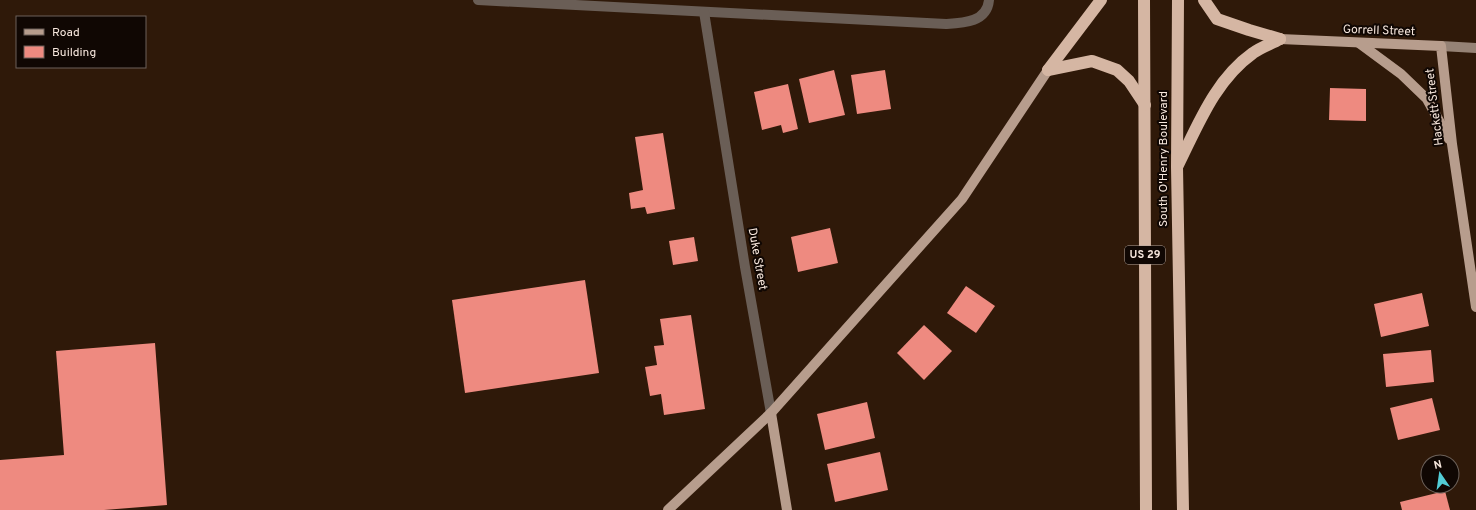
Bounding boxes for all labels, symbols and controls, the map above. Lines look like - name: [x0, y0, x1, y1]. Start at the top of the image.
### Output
- legend: [16, 16, 146, 68]
- street label: Gorrell Street: [1343, 22, 1415, 40]
- text: Road: [52, 25, 80, 41]
- text: Building: [52, 45, 96, 61]
- street label: Hackett Street: [1422, 67, 1448, 147]
- street label: South O'Henry Boulevard: [1156, 91, 1172, 227]
- street label: Duke Street: [744, 226, 770, 292]
- road number: US 29: [1125, 246, 1165, 264]
- north arrow: [1420, 454, 1460, 494]
- text: N: [1433, 458, 1443, 473]

